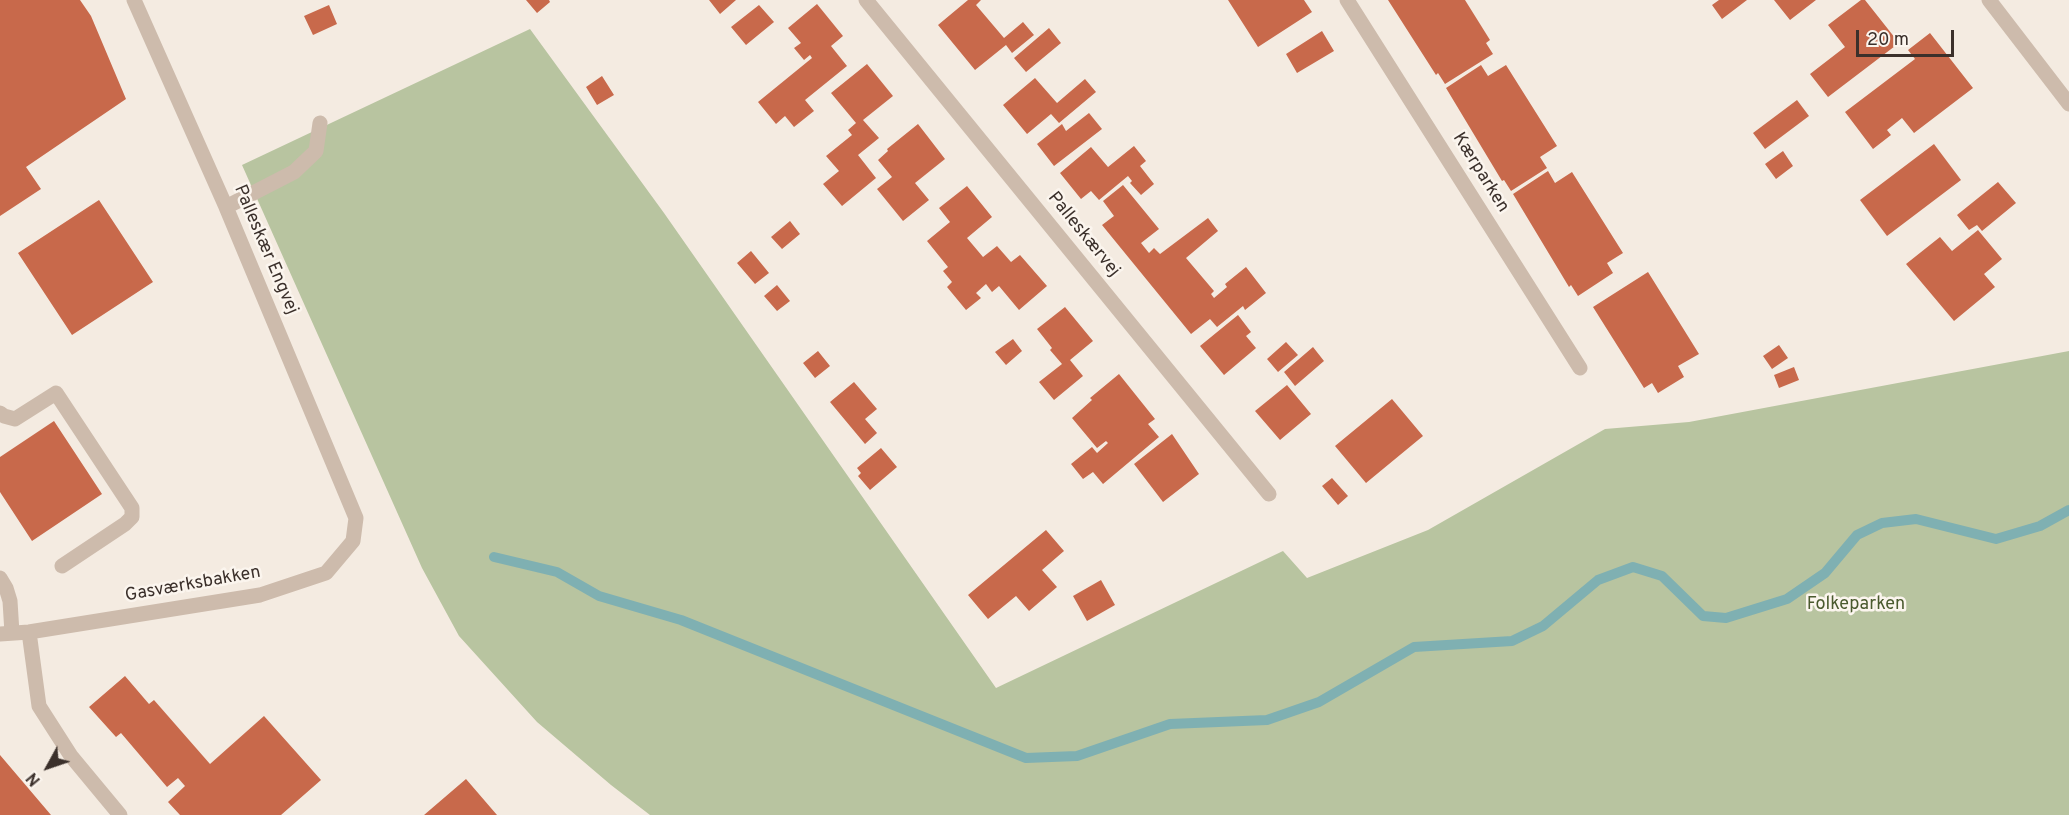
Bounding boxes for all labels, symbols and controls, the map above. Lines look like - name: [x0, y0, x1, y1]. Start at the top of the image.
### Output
- scale bar: [1859, 18, 1956, 56]
- text: 20 m: [1867, 29, 1909, 52]
- street label: Kærparken: [1447, 129, 1513, 217]
- street label: Palleskær Engvej: [228, 182, 302, 318]
- street label: Palleskærvej: [1042, 188, 1124, 282]
- street label: Gasværksbakken: [123, 562, 263, 608]
- park label: Folkeparken: [1807, 594, 1905, 616]
- north arrow: [18, 737, 78, 797]
- text: N: [23, 768, 46, 789]

